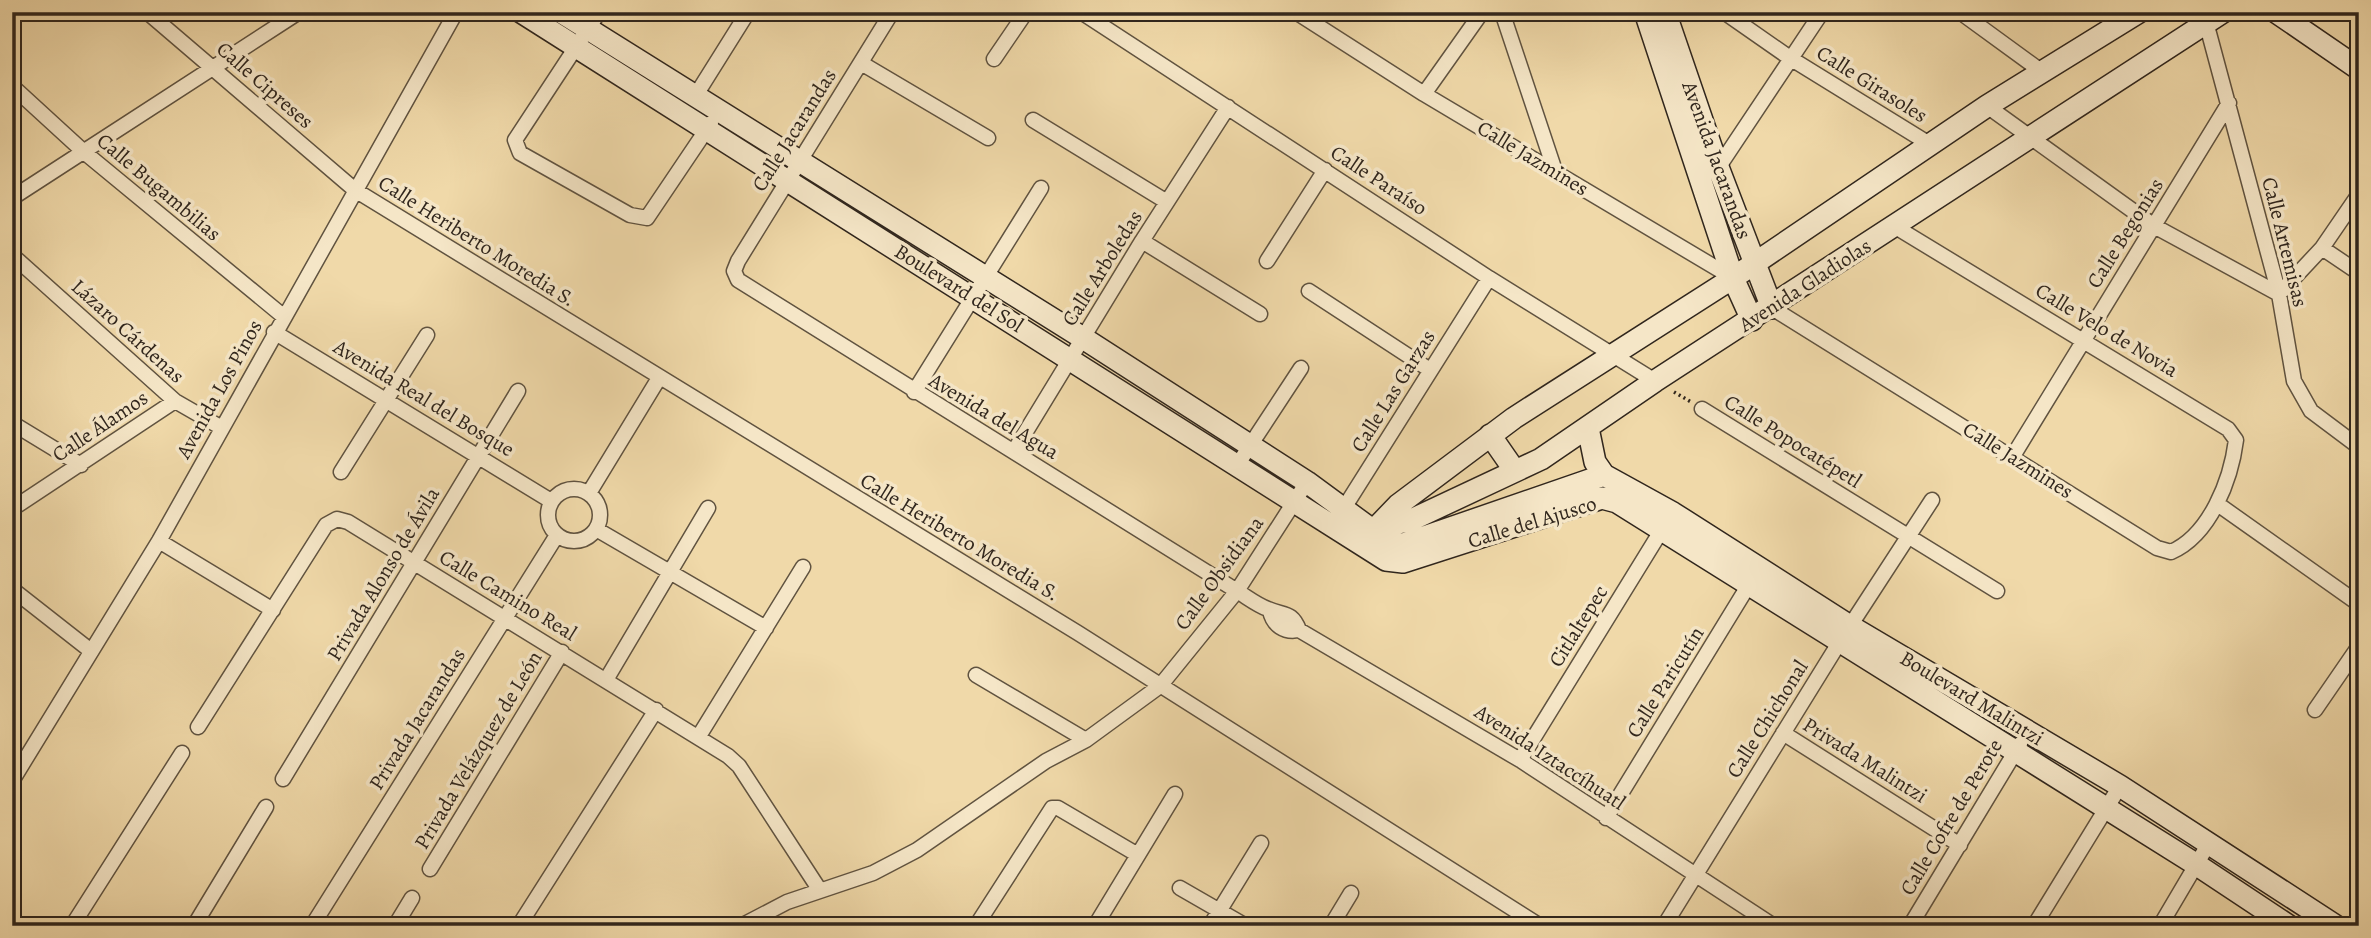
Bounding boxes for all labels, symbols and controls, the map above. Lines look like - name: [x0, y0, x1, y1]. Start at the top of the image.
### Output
- street label: Calle Cipreses: [211, 35, 319, 135]
- street label: Calle Girasoles: [1811, 39, 1933, 129]
- street label: Calle Jacarandas: [745, 63, 843, 197]
- street label: Avenida Jacarandas: [1675, 76, 1759, 243]
- street label: Calle Jazmines: [1472, 114, 1594, 202]
- street label: Calle Bugambilias: [91, 127, 227, 247]
- street label: Calle Paraíso: [1325, 138, 1433, 222]
- street label: Calle Heriberto Moredia S.: [373, 169, 581, 313]
- street label: Calle Begonias: [2080, 173, 2170, 293]
- street label: Calle Artemisas: [2255, 174, 2315, 310]
- street label: Calle Arboledas: [1055, 205, 1149, 331]
- street label: Avenida Gladiolas: [1733, 232, 1877, 339]
- street label: Boulevard del Sol: [889, 237, 1029, 339]
- street label: Lázaro Cárdenas: [65, 273, 191, 389]
- street label: Calle Velo de Novia: [2030, 276, 2184, 384]
- street label: Avenida Los Pinos: [169, 315, 269, 464]
- street label: Calle Las Garzas: [1344, 325, 1442, 457]
- street label: Avenida Real del Bosque: [327, 332, 520, 463]
- street label: Avenida del Agua: [923, 366, 1064, 466]
- street label: Calle Álamos: [47, 384, 153, 468]
- street label: Calle Popocatépetl: [1719, 388, 1867, 494]
- street label: Calle Jazmines: [1957, 415, 2079, 505]
- street label: Calle Heriberto Moredia S.: [855, 466, 1065, 608]
- street label: Privada Alonso de Ávila: [320, 482, 446, 666]
- street label: Calle del Ajusco: [1464, 489, 1600, 555]
- street label: Calle Obsidiana: [1168, 510, 1270, 636]
- street label: Calle Camino Real: [434, 543, 582, 647]
- street label: Citlaltepec: [1542, 580, 1614, 672]
- street label: Calle Paricutín: [1620, 621, 1710, 743]
- street label: Privada Jacarandas: [362, 643, 472, 795]
- street label: Boulevard Malintzi: [1895, 644, 2049, 752]
- street label: Privada Velázquez de León: [408, 646, 548, 854]
- street label: Calle Chichonal: [1720, 655, 1814, 783]
- street label: Avenida Iztaccíhuatl: [1468, 697, 1631, 816]
- street label: Privada Malintzi: [1797, 711, 1933, 809]
- street label: Calle Cofre de Perote: [1893, 734, 2009, 900]

